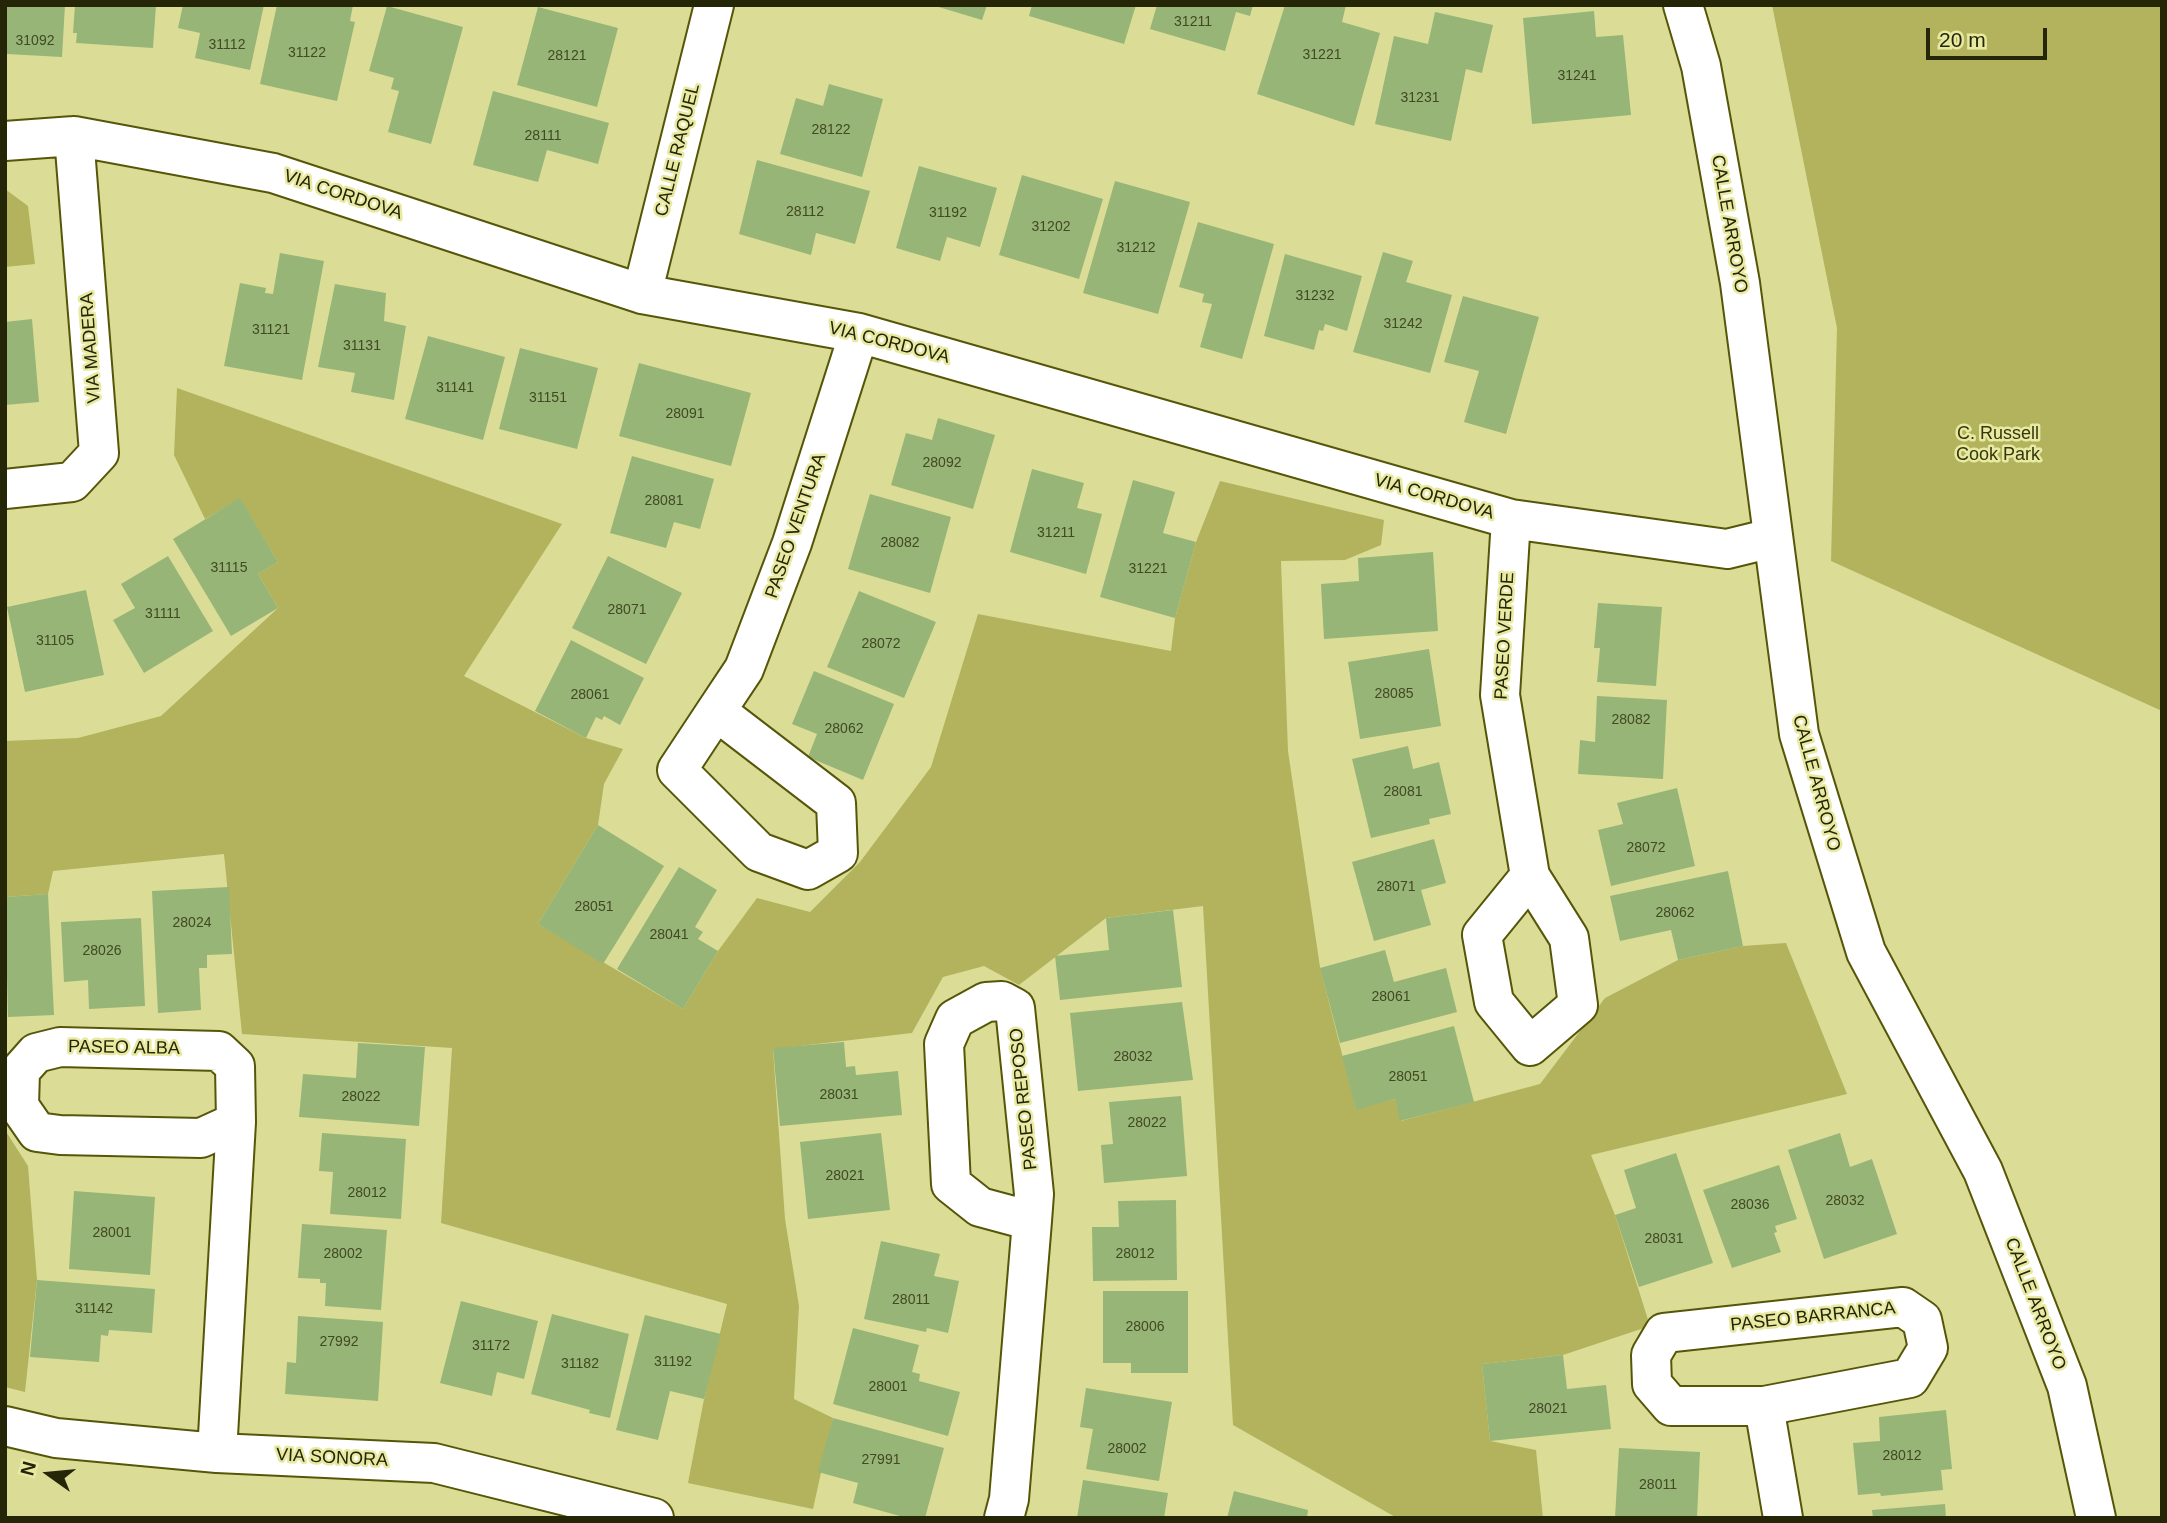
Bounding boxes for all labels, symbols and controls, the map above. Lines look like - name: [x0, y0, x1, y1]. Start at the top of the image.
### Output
- house number: 31211: [1174, 14, 1212, 30]
- scale bar: [1929, 14, 2050, 58]
- text: 20 m: [1939, 28, 1986, 51]
- house number: 31092: [16, 33, 54, 49]
- house number: 31112: [209, 37, 245, 53]
- house number: 31122: [288, 45, 326, 61]
- house number: 31221: [1303, 47, 1341, 63]
- house number: 28121: [548, 48, 586, 64]
- house number: 31241: [1558, 68, 1596, 84]
- street label: CALLE RAQUEL: [651, 81, 705, 219]
- house number: 31231: [1401, 90, 1439, 106]
- house number: 28122: [812, 122, 850, 138]
- house number: 28111: [525, 128, 561, 144]
- street label: CALLE ARROYO: [1706, 153, 1752, 295]
- street label: VIA CORDOVA: [281, 166, 405, 224]
- house number: 28112: [786, 204, 824, 220]
- house number: 31192: [929, 205, 967, 221]
- house number: 31202: [1032, 219, 1070, 235]
- house number: 31212: [1117, 240, 1155, 256]
- house number: 31232: [1296, 288, 1334, 304]
- street label: VIA MADERA: [76, 292, 106, 404]
- house number: 31242: [1384, 316, 1422, 332]
- street label: VIA CORDOVA: [826, 318, 952, 368]
- house number: 31121: [252, 322, 290, 338]
- house number: 31131: [343, 338, 381, 354]
- house number: 31141: [436, 380, 474, 396]
- house number: 31151: [529, 390, 567, 406]
- house number: 28091: [666, 406, 704, 422]
- park label: C. Russell Cook Park: [1956, 423, 2040, 466]
- street label: PASEO VENTURA: [761, 451, 831, 601]
- house number: 28092: [923, 455, 961, 471]
- street label: VIA CORDOVA: [1372, 470, 1496, 524]
- house number: 28081: [645, 493, 683, 509]
- house number: 31211: [1037, 525, 1075, 541]
- house number: 28082: [881, 535, 919, 551]
- house number: 31115: [211, 560, 247, 576]
- house number: 31221: [1129, 561, 1167, 577]
- street label: PASEO VERDE: [1491, 572, 1519, 700]
- house number: 28071: [608, 602, 646, 618]
- house number: 31111: [145, 606, 181, 622]
- house number: 31105: [36, 633, 74, 649]
- house number: 28072: [862, 636, 900, 652]
- house number: 28085: [1375, 686, 1413, 702]
- house number: 28061: [571, 687, 609, 703]
- house number: 28082: [1612, 712, 1650, 728]
- street label: CALLE ARROYO: [1787, 713, 1845, 853]
- house number: 28062: [825, 721, 863, 737]
- house number: 28081: [1384, 784, 1422, 800]
- house number: 28072: [1627, 840, 1665, 856]
- house number: 28071: [1377, 879, 1415, 895]
- house number: 28051: [575, 899, 613, 915]
- house number: 28062: [1656, 905, 1694, 921]
- house number: 28024: [173, 915, 211, 931]
- house number: 28041: [650, 927, 688, 943]
- house number: 28026: [83, 943, 121, 959]
- house number: 28061: [1372, 989, 1410, 1005]
- street label: PASEO REPOSO: [1006, 1027, 1042, 1171]
- street label: PASEO ALBA: [68, 1036, 180, 1060]
- house number: 28032: [1114, 1049, 1152, 1065]
- house number: 28051: [1389, 1069, 1427, 1085]
- house number: 28031: [820, 1087, 858, 1103]
- house number: 28022: [342, 1089, 380, 1105]
- house number: 28022: [1128, 1115, 1166, 1131]
- house number: 28021: [826, 1168, 864, 1184]
- house number: 28012: [348, 1185, 386, 1201]
- house number: 28032: [1826, 1193, 1864, 1209]
- house number: 28036: [1731, 1197, 1769, 1213]
- house number: 28001: [93, 1225, 131, 1241]
- house number: 28031: [1645, 1231, 1683, 1247]
- street label: CALLE ARROYO: [2000, 1235, 2070, 1373]
- house number: 28002: [324, 1246, 362, 1262]
- house number: 28012: [1116, 1246, 1154, 1262]
- house number: 28011: [892, 1292, 930, 1308]
- street label: PASEO BARRANCA: [1729, 1298, 1897, 1336]
- house number: 31142: [75, 1301, 113, 1317]
- house number: 28006: [1126, 1319, 1164, 1335]
- house number: 27992: [320, 1334, 358, 1350]
- house number: 31172: [472, 1338, 510, 1354]
- house number: 31192: [654, 1354, 692, 1370]
- house number: 31182: [561, 1356, 599, 1372]
- house number: 28001: [869, 1379, 907, 1395]
- house number: 28021: [1529, 1401, 1567, 1417]
- north arrow: [14, 1439, 84, 1509]
- house number: 28002: [1108, 1441, 1146, 1457]
- street label: VIA SONORA: [275, 1444, 389, 1472]
- house number: 28012: [1883, 1448, 1921, 1464]
- house number: 27991: [862, 1452, 900, 1468]
- text: N: [16, 1459, 40, 1478]
- house number: 28011: [1639, 1477, 1677, 1493]

